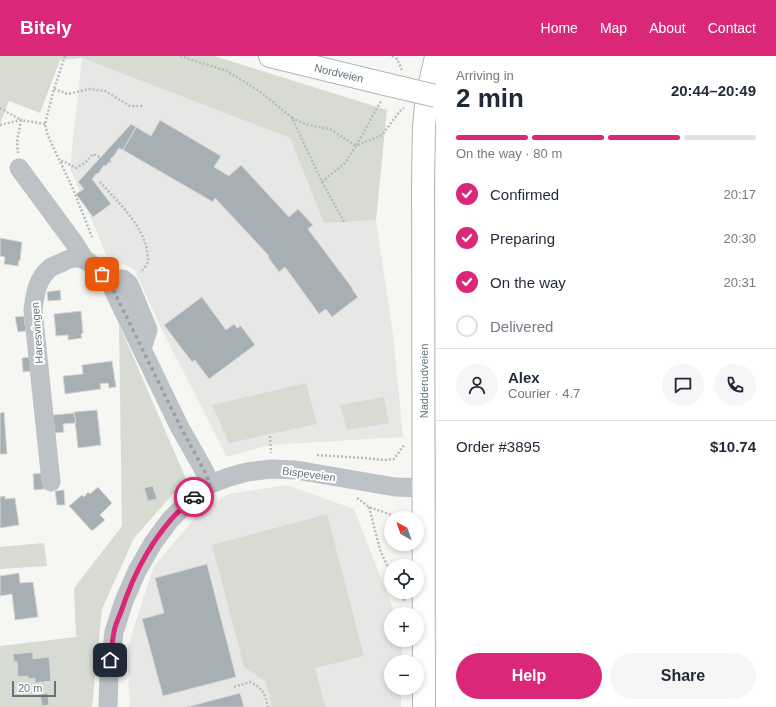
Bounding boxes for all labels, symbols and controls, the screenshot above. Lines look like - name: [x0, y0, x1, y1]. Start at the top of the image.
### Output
- text: Bitely: [20, 17, 72, 38]
- text: Home: [541, 20, 578, 36]
- text: Map: [600, 20, 627, 36]
- text: About: [649, 20, 686, 36]
- text: Contact: [708, 20, 756, 36]
- street label: Nordveien: [313, 62, 365, 84]
- text: Arriving in: [456, 68, 514, 83]
- text: 20:44–20:49: [671, 82, 756, 99]
- text: 2 min: [456, 83, 524, 113]
- text: On the way · 80 m: [456, 146, 562, 161]
- icon: check: [456, 183, 478, 205]
- text: Confirmed: [490, 186, 559, 203]
- text: 20:17: [723, 187, 756, 202]
- icon: check: [456, 227, 478, 249]
- text: Preparing: [490, 230, 555, 247]
- text: 20:30: [723, 231, 756, 246]
- pin: [85, 257, 119, 291]
- icon: bag: [91, 263, 113, 285]
- icon: check: [456, 271, 478, 293]
- text: On the way: [490, 274, 566, 291]
- text: 20:31: [723, 275, 756, 290]
- street label: Haresvingen: [29, 302, 45, 364]
- text: Delivered: [490, 318, 553, 335]
- street label: Nadderudveien: [418, 344, 430, 418]
- button: person: [456, 364, 498, 406]
- button: chat: [662, 364, 704, 406]
- button: phone: [714, 364, 756, 406]
- text: Alex: [508, 369, 540, 386]
- text: Courier · 4.7: [508, 386, 580, 401]
- text: Order #3895: [456, 438, 540, 455]
- text: $10.74: [710, 438, 756, 455]
- street label: Bispeveien: [282, 464, 336, 484]
- courier: [174, 477, 214, 517]
- icon: car: [183, 486, 205, 508]
- north arrow: [384, 511, 424, 551]
- map controls: [384, 511, 424, 695]
- button: locate: [384, 559, 424, 599]
- button: +: [384, 607, 424, 647]
- pin: [93, 643, 127, 677]
- icon: home: [99, 649, 121, 671]
- button: Help: [456, 653, 602, 699]
- button: Share: [610, 653, 756, 699]
- button: −: [384, 655, 424, 695]
- scale bar: [12, 679, 56, 698]
- text: 20 m: [18, 682, 42, 694]

